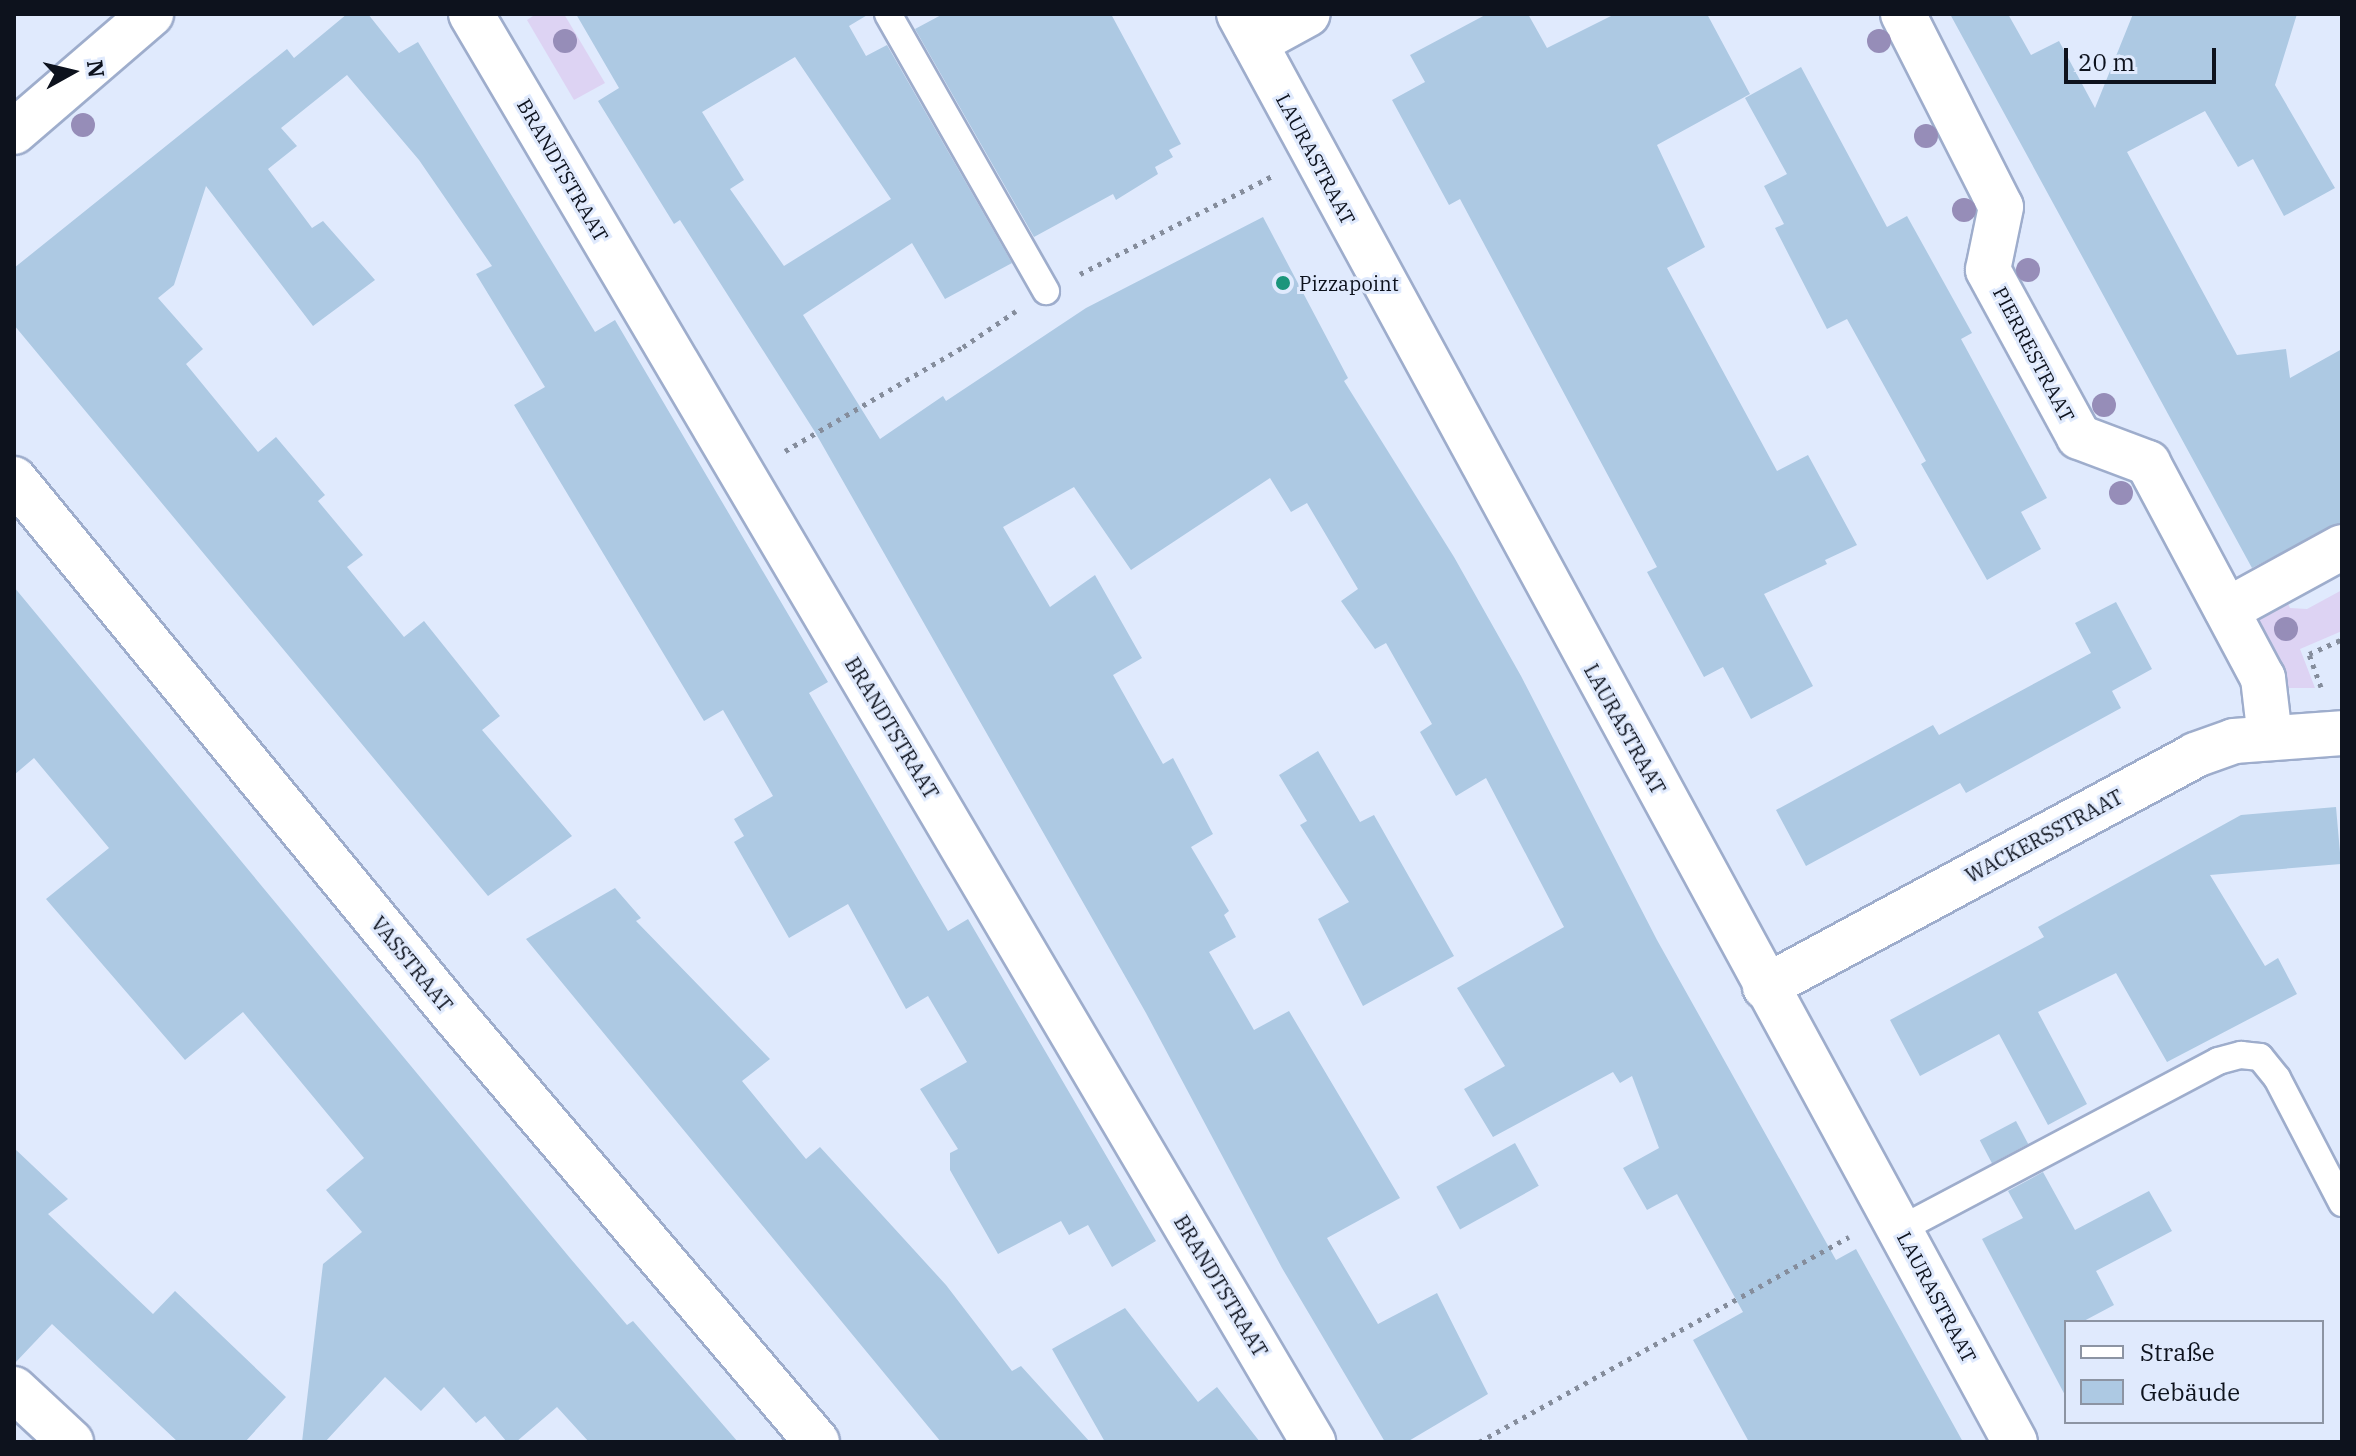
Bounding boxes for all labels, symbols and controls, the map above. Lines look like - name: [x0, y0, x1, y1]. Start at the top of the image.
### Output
- north arrow: [32, 32, 112, 112]
- scale bar: [2068, 32, 2220, 82]
- text: 20 m: [2078, 46, 2135, 78]
- text: N: [81, 58, 112, 79]
- street label: LAURASTRAAT: [1271, 89, 1361, 229]
- street label: BRANDTSTRAAT: [512, 94, 614, 246]
- place label: Pizzapoint: [1299, 271, 1399, 295]
- marker: Pizzapoint: [1274, 274, 1292, 292]
- street label: PIERRESTRAAT: [1988, 282, 2080, 426]
- street label: BRANDTSTRAAT: [840, 653, 944, 803]
- street label: LAURASTRAAT: [1579, 660, 1671, 798]
- street label: WACKERSSTRAAT: [1961, 784, 2127, 888]
- street label: VASSTRAAT: [366, 912, 458, 1016]
- street label: BRANDTSTRAAT: [1169, 1211, 1273, 1361]
- street label: LAURASTRAAT: [1892, 1227, 1982, 1367]
- legend: [2064, 1320, 2324, 1424]
- text: Straße: [2140, 1336, 2215, 1368]
- text: Gebäude: [2140, 1376, 2240, 1408]

